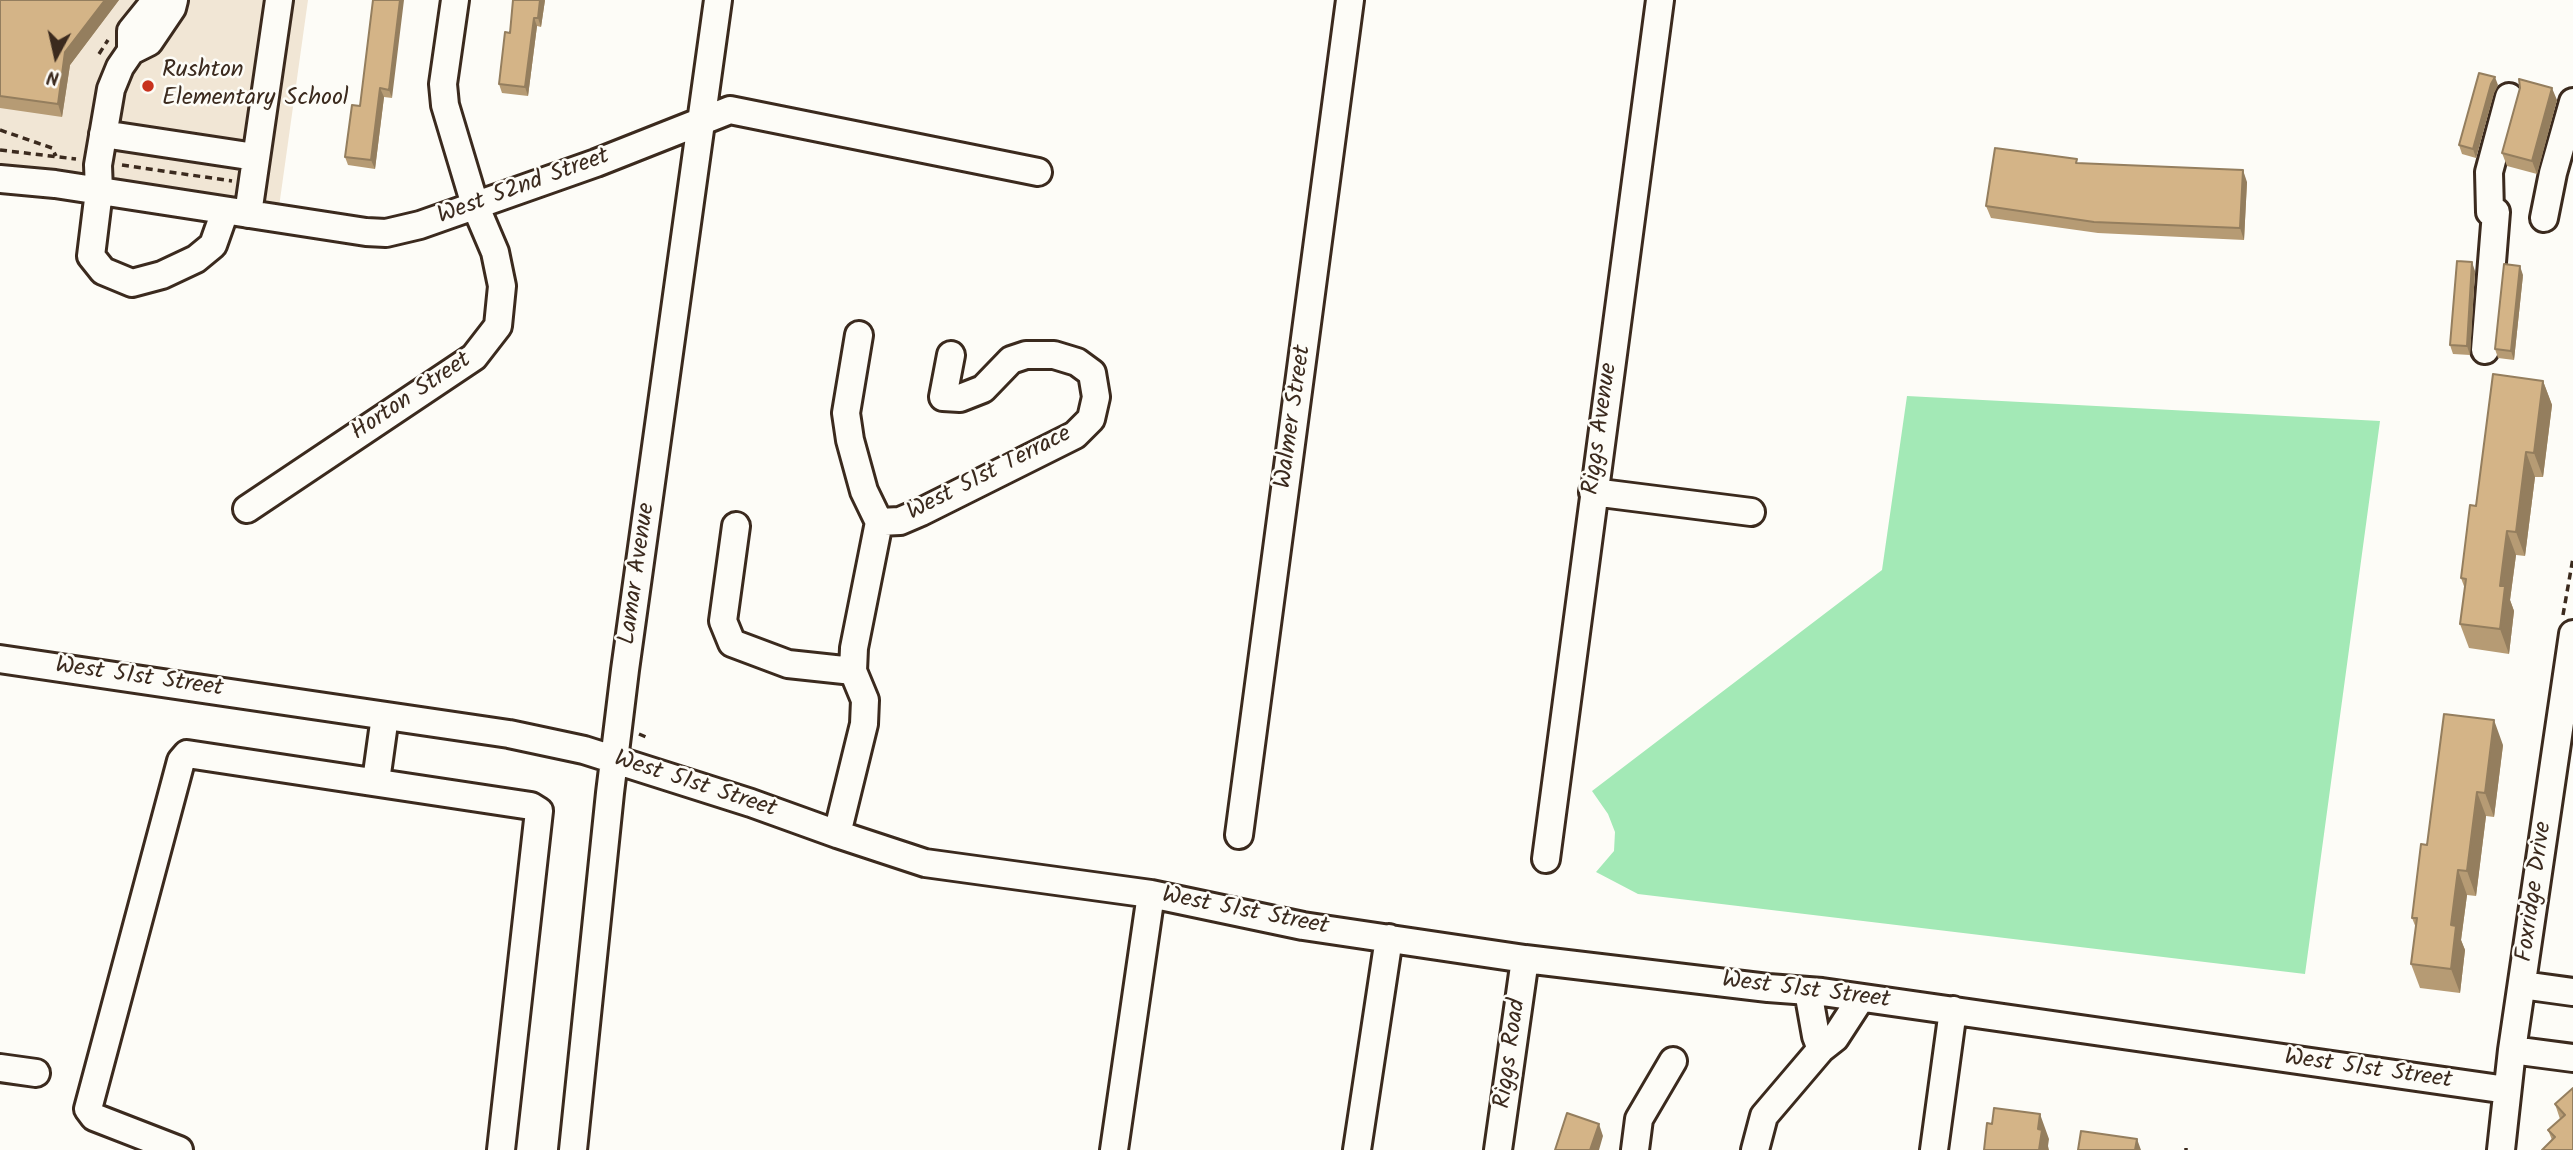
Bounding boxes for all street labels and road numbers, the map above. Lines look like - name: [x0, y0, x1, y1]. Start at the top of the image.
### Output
- street label: West 52nd Street: [434, 144, 614, 232]
- street label: Walmer Street: [1271, 344, 1319, 490]
- street label: Horton Street: [347, 347, 477, 449]
- street label: Riggs Avenue: [1578, 361, 1626, 497]
- street label: West 51st Terrace: [903, 421, 1077, 529]
- street label: Lamar Avenue: [615, 501, 663, 647]
- street label: West 51st Street: [53, 653, 225, 705]
- street label: West 51st Street: [610, 746, 780, 826]
- street label: Foxridge Drive: [2512, 820, 2560, 964]
- street label: West 51st Street: [1159, 883, 1331, 943]
- street label: West 51st Street: [1720, 967, 1892, 1017]
- street label: Riggs Road: [1490, 997, 1534, 1111]
- street label: West 51st Street: [2282, 1045, 2454, 1097]

